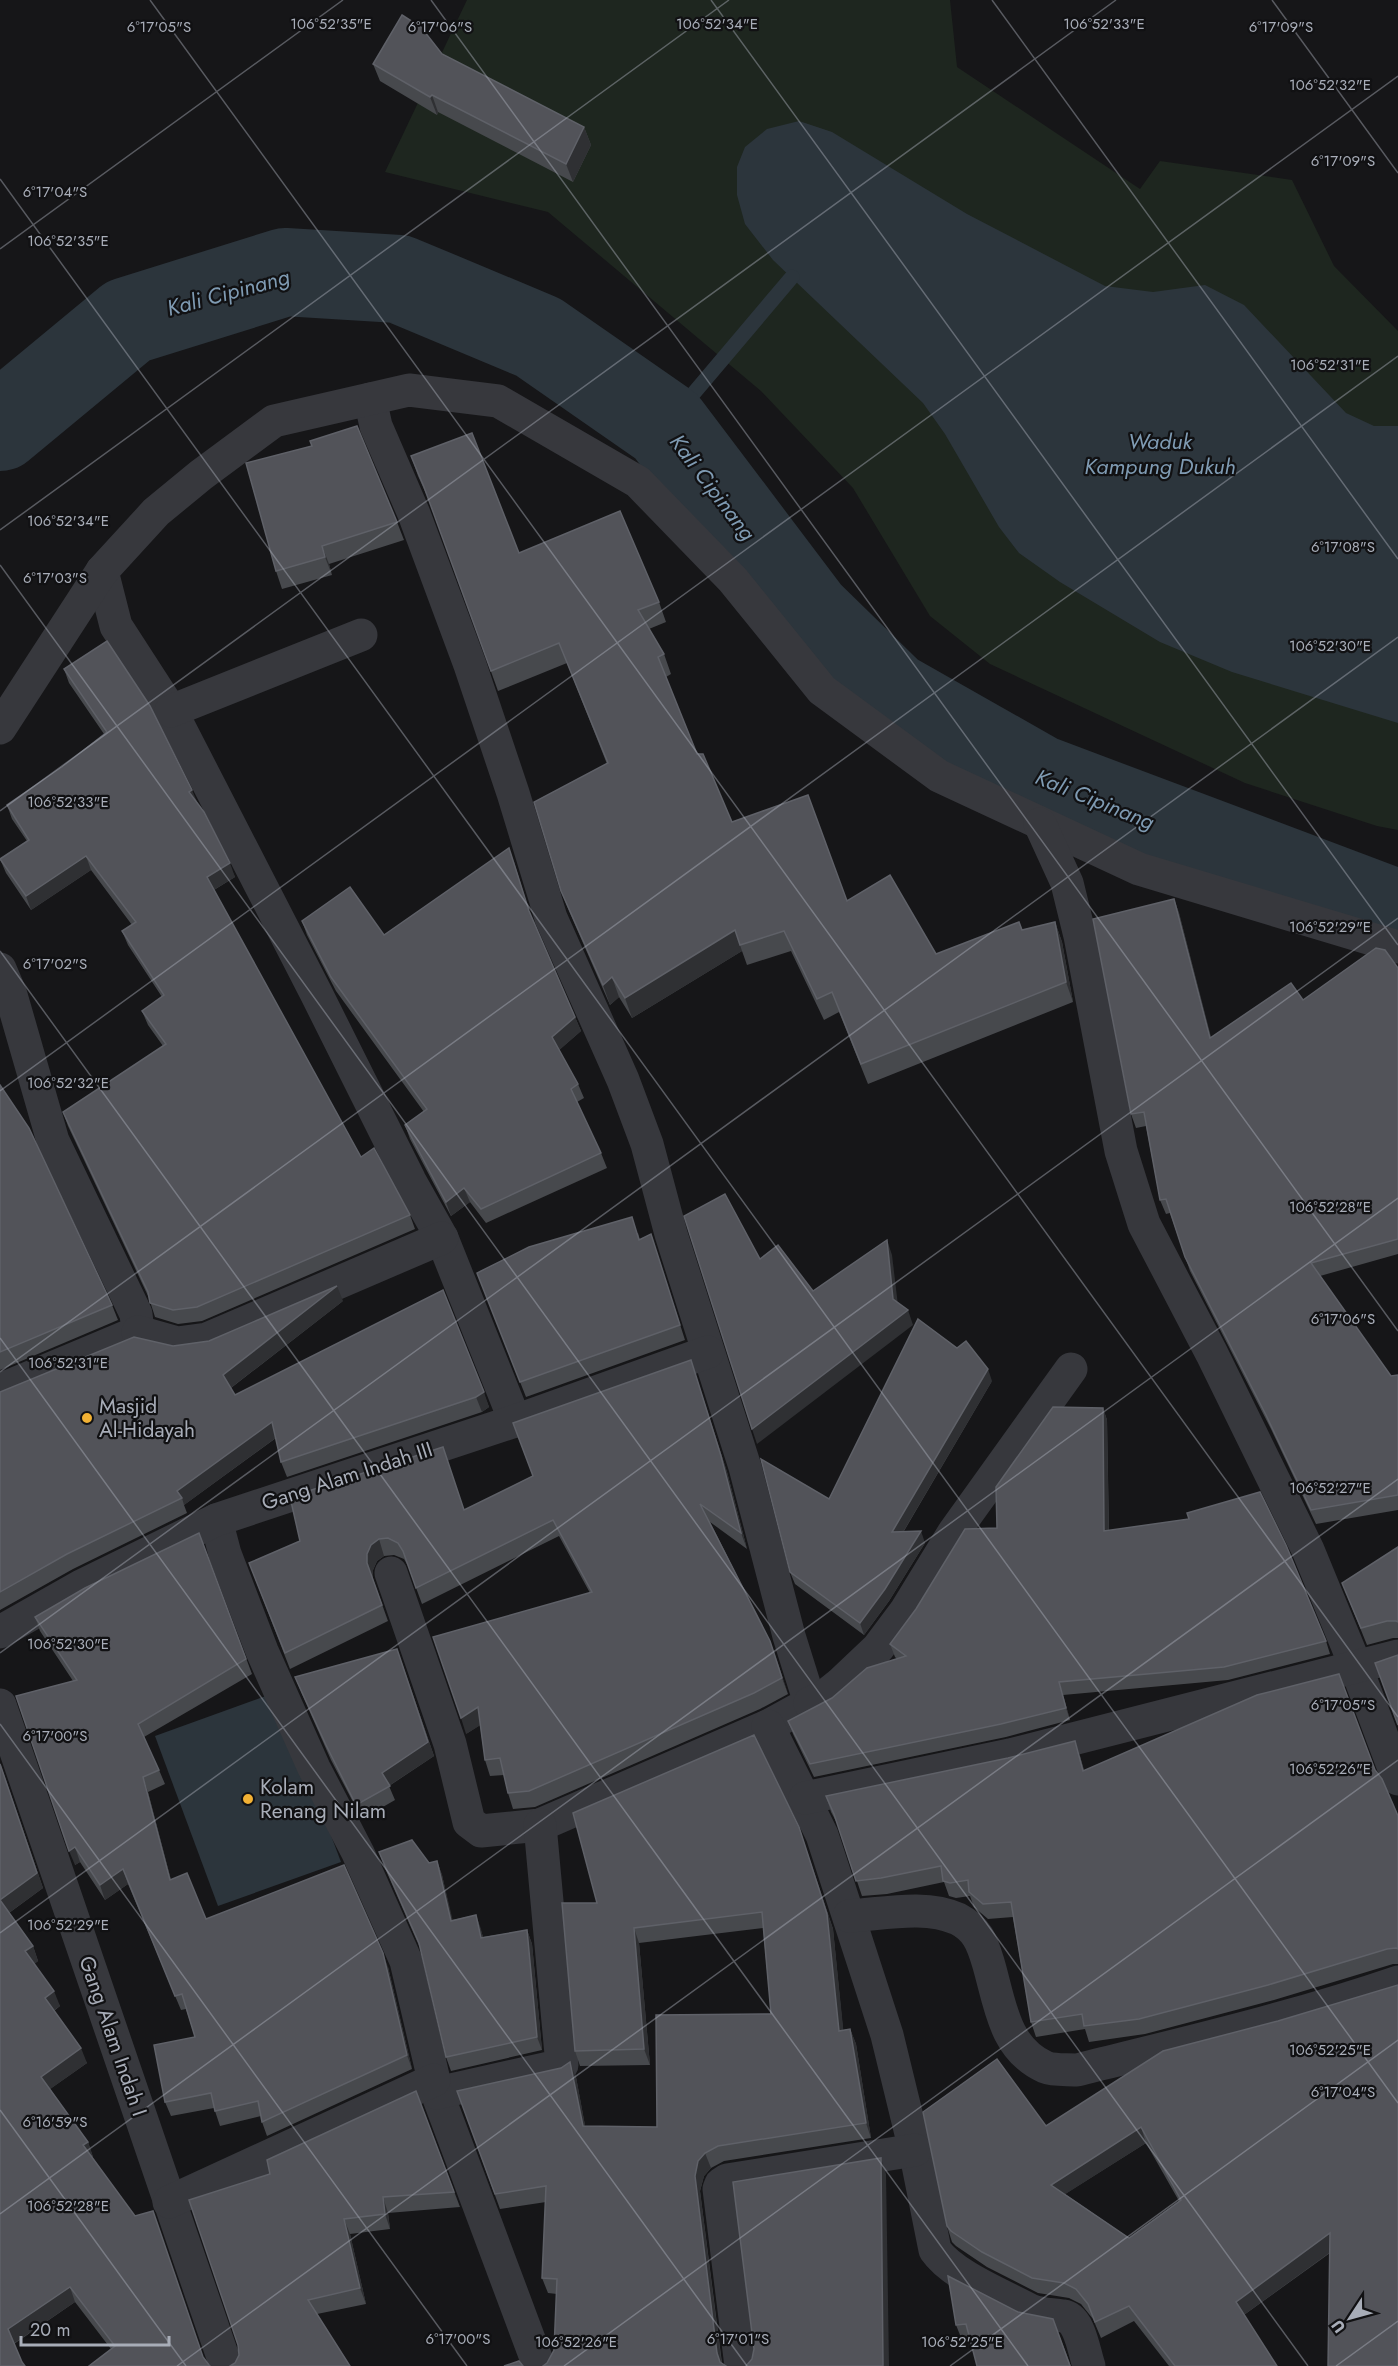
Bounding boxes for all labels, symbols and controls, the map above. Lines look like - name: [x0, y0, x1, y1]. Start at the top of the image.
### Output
- text: 106°52'35"E: [290, 13, 372, 35]
- text: 106°52'34"E: [676, 13, 758, 35]
- text: 106°52'33"E: [1063, 13, 1145, 35]
- text: 6°17'05"S: [127, 16, 191, 38]
- text: 6°17'06"S: [408, 16, 472, 38]
- text: 6°17'09"S: [1249, 16, 1313, 38]
- text: 106°52'32"E: [1289, 74, 1371, 96]
- text: 6°17'09"S: [1311, 150, 1375, 172]
- text: 6°17'04"S: [23, 181, 87, 203]
- text: 106°52'35"E: [27, 230, 109, 252]
- water label: Kali Cipinang: [163, 260, 293, 324]
- text: 106°52'31"E: [1290, 354, 1370, 376]
- water label: Waduk Kampung Dukuh: [1084, 425, 1236, 482]
- water label: Kali Cipinang: [662, 427, 764, 547]
- text: 106°52'34"E: [27, 510, 109, 532]
- text: 6°17'08"S: [1311, 536, 1375, 558]
- text: 6°17'03"S: [23, 567, 87, 589]
- text: 106°52'30"E: [1289, 635, 1371, 657]
- water label: Kali Cipinang: [1031, 761, 1159, 837]
- text: 106°52'33"E: [27, 791, 109, 813]
- text: 106°52'29"E: [1289, 916, 1371, 938]
- text: 6°17'02"S: [23, 953, 87, 975]
- text: 106°52'32"E: [27, 1072, 109, 1094]
- text: 106°52'28"E: [1289, 1196, 1371, 1218]
- text: 6°17'06"S: [1311, 1308, 1375, 1330]
- text: 106°52'31"E: [28, 1352, 108, 1374]
- place label: Masjid Al-Hidayah: [99, 1391, 195, 1445]
- marker: Masjid Al-Hidayah: [80, 1411, 94, 1425]
- street label: Gang Alam Indah III: [258, 1434, 436, 1518]
- text: 106°52'27"E: [1289, 1477, 1371, 1499]
- text: 106°52'30"E: [27, 1633, 109, 1655]
- text: 6°17'05"S: [1311, 1694, 1375, 1716]
- text: 6°17'00"S: [23, 1725, 87, 1747]
- text: 106°52'26"E: [1289, 1758, 1371, 1780]
- place label: Kolam Renang Nilam: [260, 1772, 386, 1826]
- marker: Kolam Renang Nilam: [241, 1792, 255, 1806]
- text: 106°52'29"E: [27, 1914, 109, 1936]
- street label: Gang Alam Indah I: [71, 1952, 155, 2120]
- text: 106°52'25"E: [1289, 2039, 1371, 2061]
- text: 6°17'04"S: [1311, 2081, 1375, 2103]
- text: 6°16'59"S: [23, 2111, 87, 2133]
- text: 106°52'28"E: [27, 2195, 109, 2217]
- north arrow: [1320, 2288, 1380, 2348]
- scale bar: [21, 2309, 170, 2347]
- text: U: [1326, 2315, 1351, 2338]
- text: 20 m: [30, 2317, 70, 2343]
- text: 6°17'00"S: [426, 2328, 490, 2350]
- text: 6°17'01"S: [707, 2328, 769, 2350]
- text: 106°52'26"E: [535, 2331, 617, 2353]
- text: 106°52'25"E: [921, 2331, 1003, 2353]

